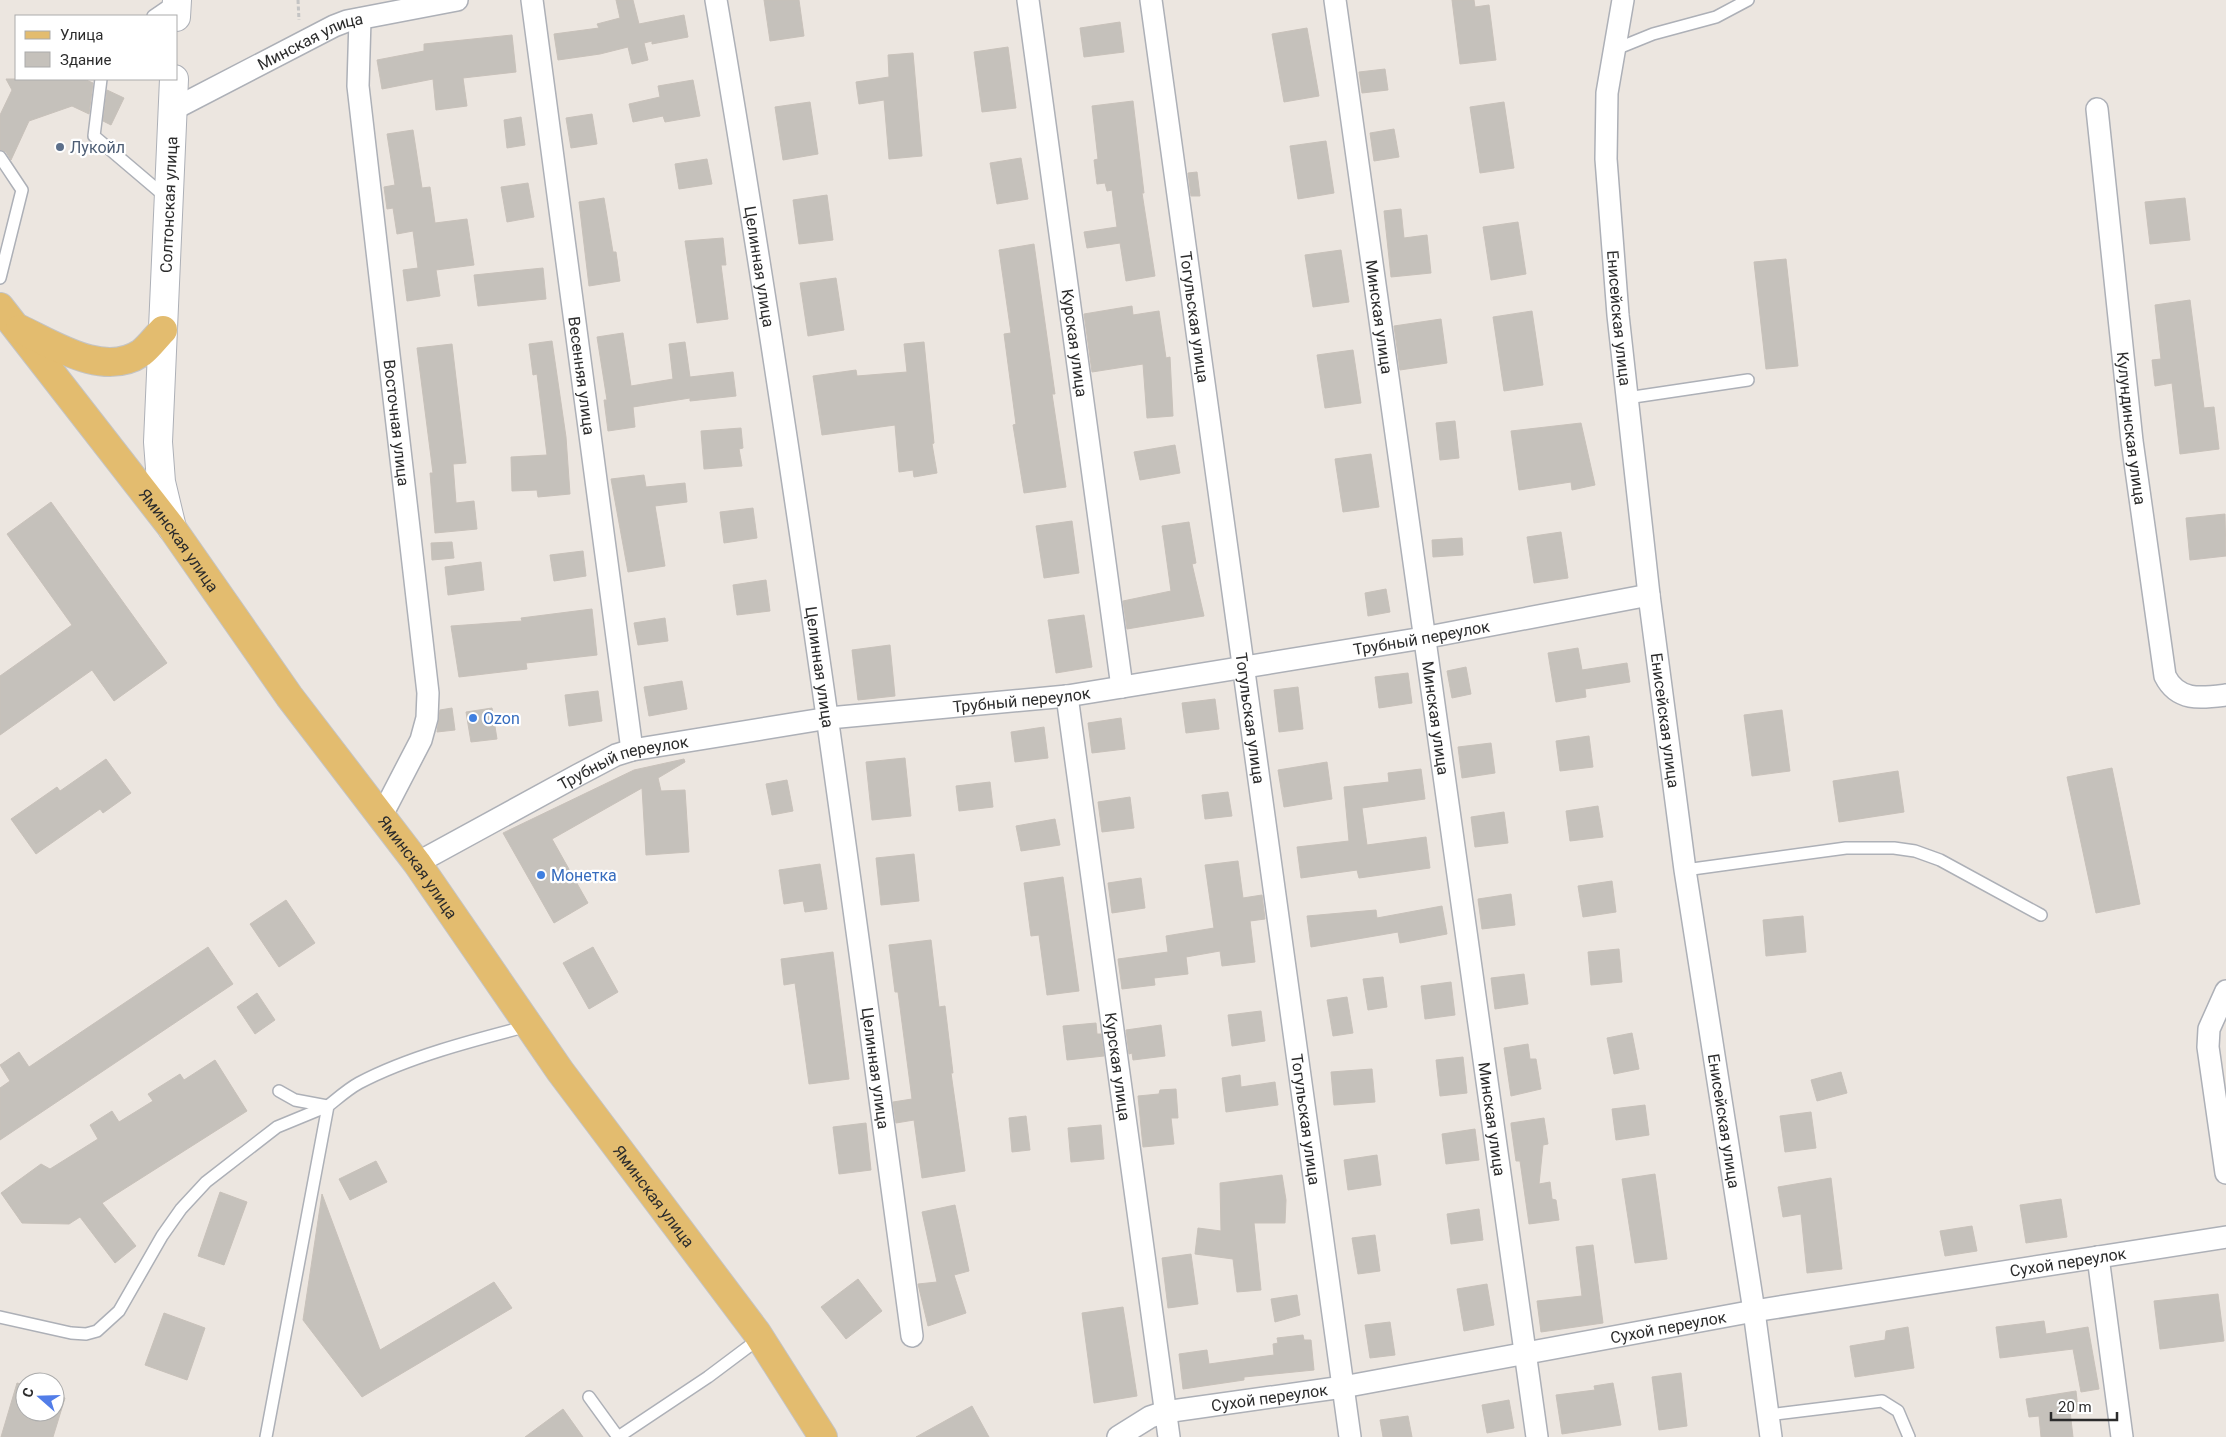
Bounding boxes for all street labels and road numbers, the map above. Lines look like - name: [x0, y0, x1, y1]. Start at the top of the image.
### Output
- street label: Минская улица: [254, 9, 365, 74]
- street label: Солтонская улица: [156, 136, 181, 273]
- street label: Целинная улица: [740, 205, 778, 328]
- street label: Тогульская улица: [1176, 250, 1213, 384]
- street label: Енисейская улица: [1603, 250, 1635, 387]
- street label: Минская улица: [1362, 259, 1396, 375]
- street label: Курская улица: [1058, 288, 1091, 398]
- street label: Весенняя улица: [564, 315, 599, 436]
- street label: Кулундинская улица: [2113, 351, 2150, 506]
- street label: Восточная улица: [380, 358, 413, 487]
- street label: Яминская улица: [135, 485, 222, 596]
- street label: Целинная улица: [801, 605, 838, 729]
- street label: Трубный переулок: [1352, 616, 1492, 659]
- street label: Тогульская улица: [1231, 651, 1268, 785]
- street label: Енисейская улица: [1647, 652, 1683, 789]
- street label: Минская улица: [1418, 660, 1453, 776]
- street label: Трубный переулок: [952, 683, 1092, 717]
- street label: Трубный переулок: [555, 732, 690, 794]
- street label: Яминская улица: [374, 812, 461, 922]
- street label: Целинная улица: [858, 1006, 893, 1130]
- street label: Курская улица: [1101, 1011, 1134, 1122]
- street label: Енисейская улица: [1704, 1052, 1744, 1190]
- street label: Тогульская улица: [1287, 1053, 1324, 1186]
- street label: Минская улица: [1474, 1061, 1509, 1177]
- street label: Яминская улица: [609, 1141, 698, 1251]
- street label: Сухой переулок: [2008, 1244, 2128, 1281]
- street label: Сухой переулок: [1609, 1307, 1728, 1347]
- street label: Сухой переулок: [1210, 1380, 1329, 1415]

